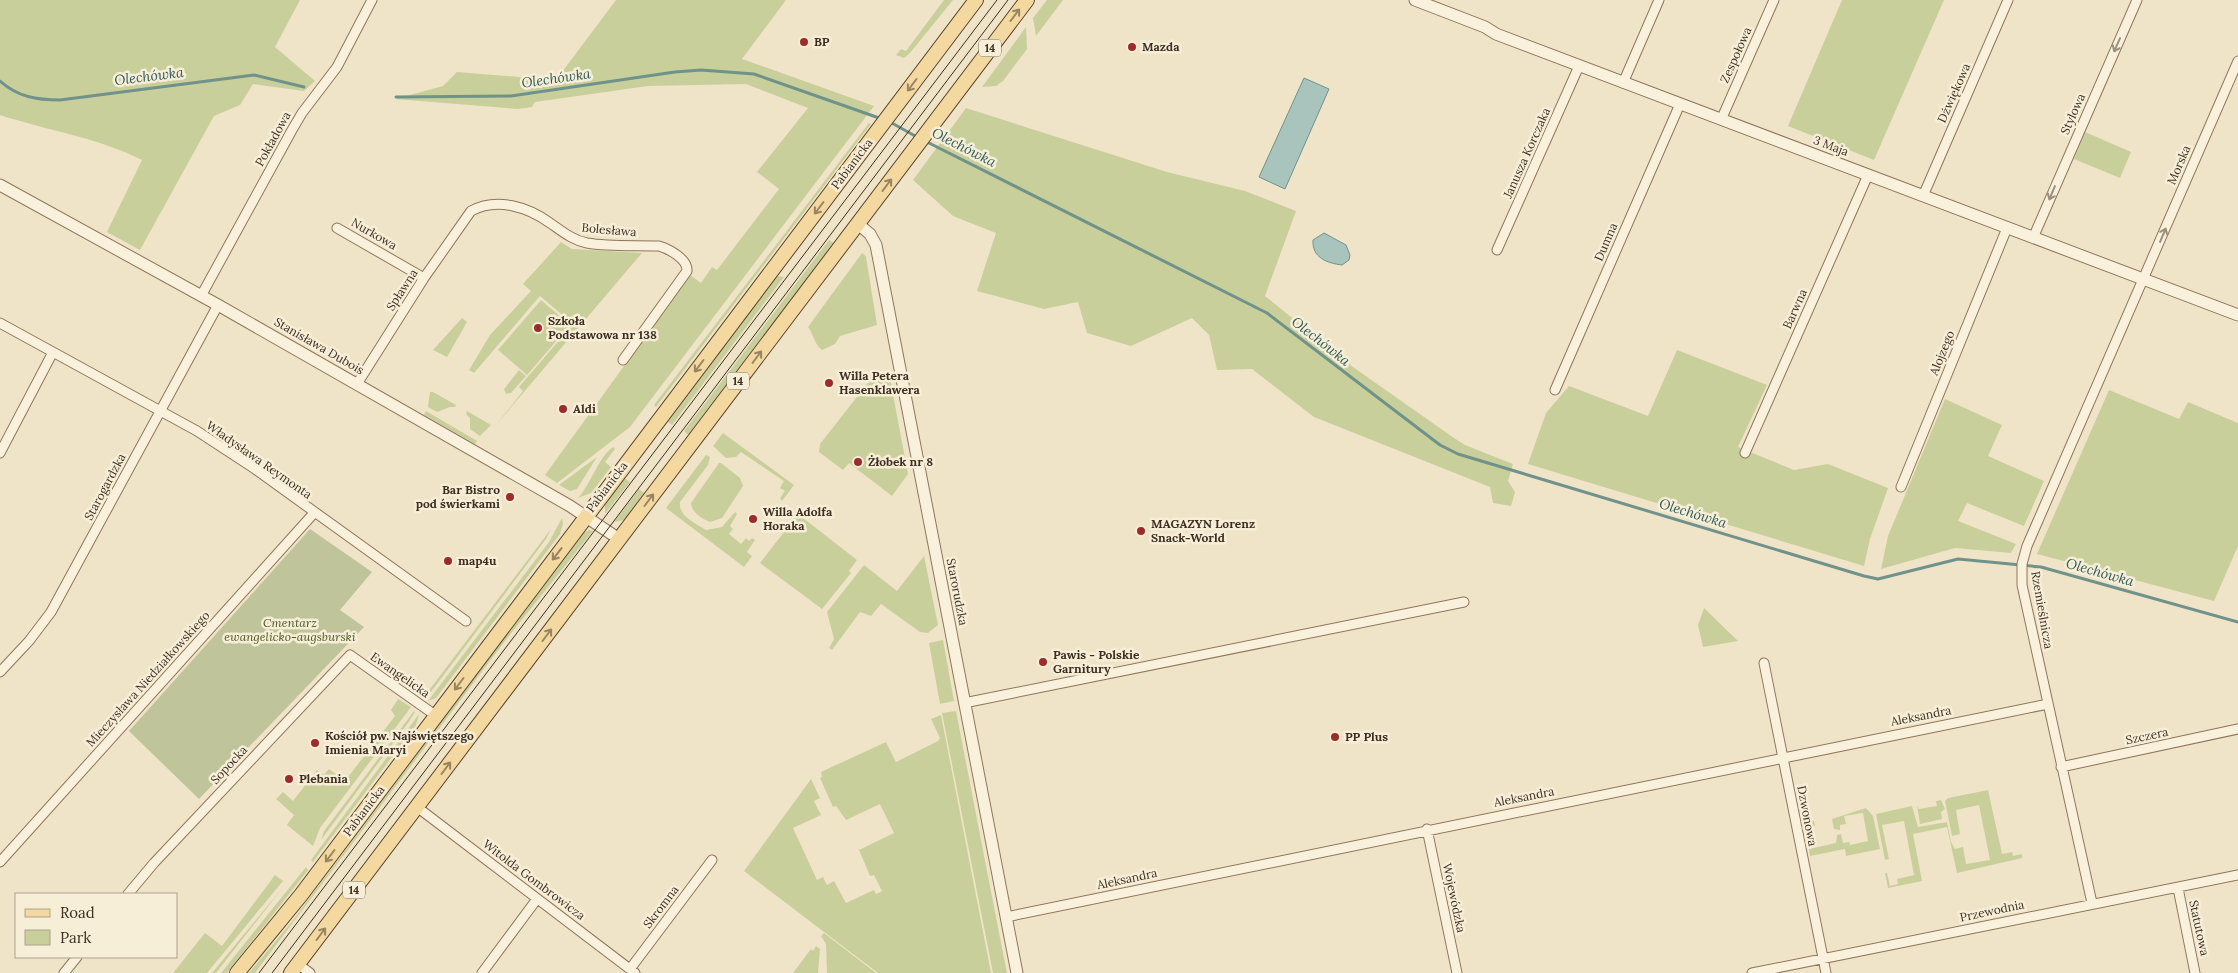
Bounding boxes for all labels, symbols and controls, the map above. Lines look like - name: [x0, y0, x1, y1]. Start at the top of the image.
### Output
- one-way arrow: [1010, 9, 1021, 22]
- street label: Zespołowa: [1717, 24, 1755, 85]
- place label: BP: [814, 34, 830, 49]
- marker: BP: [798, 36, 810, 48]
- one-way arrow: [2112, 37, 2122, 52]
- place label: Mazda: [1142, 39, 1180, 54]
- road number: 14: [979, 40, 1001, 56]
- marker: Mazda: [1126, 41, 1138, 53]
- street label: Dźwiękowa: [1934, 61, 1973, 125]
- water label: Olechówka: [113, 63, 185, 89]
- water label: Olechówka: [520, 64, 592, 92]
- one-way arrow: [906, 78, 917, 91]
- street label: Stylowa: [2057, 91, 2088, 137]
- street label: Janusza Korczaka: [1499, 105, 1553, 201]
- street label: Pokładowa: [251, 109, 294, 169]
- water label: Olechówka: [929, 123, 999, 171]
- street label: 3 Maja: [1812, 132, 1851, 159]
- street label: Pabianicka: [828, 135, 876, 192]
- street label: Morska: [2164, 143, 2194, 187]
- one-way arrow: [882, 178, 892, 192]
- one-way arrow: [2047, 185, 2056, 200]
- one-way arrow: [813, 201, 824, 214]
- street label: Nurkowa: [349, 214, 400, 253]
- street label: Bolesława: [581, 220, 637, 239]
- street label: Dumna: [1591, 220, 1620, 263]
- one-way arrow: [2159, 228, 2169, 243]
- street label: Spławna: [383, 266, 421, 313]
- street label: Barwna: [1779, 287, 1810, 331]
- water label: Olechówka: [1288, 312, 1354, 370]
- place label: Szkoła Podstawowa nr 138: [548, 313, 657, 342]
- street label: Stanisława Dubois: [272, 314, 367, 378]
- marker: Szkoła Podstawowa nr 138: [532, 322, 544, 334]
- street label: Alojzego: [1925, 328, 1957, 378]
- one-way arrow: [752, 350, 762, 364]
- one-way arrow: [694, 359, 705, 372]
- place label: Willa Petera Hasenklawera: [839, 368, 921, 397]
- road number: 14: [727, 372, 749, 390]
- marker: Willa Petera Hasenklawera: [823, 377, 835, 389]
- place label: Aldi: [573, 401, 596, 416]
- marker: Aldi: [557, 403, 569, 415]
- street label: Władysława Reymonta: [204, 417, 315, 502]
- street label: Starogardzka: [81, 451, 128, 523]
- place label: Żłobek nr 8: [868, 454, 933, 469]
- marker: Żłobek nr 8: [852, 456, 864, 468]
- street label: Pabianicka: [583, 458, 631, 515]
- place label: Bar Bistro pod świerkami: [416, 482, 500, 511]
- marker: Bar Bistro pod świerkami: [504, 491, 516, 503]
- one-way arrow: [643, 494, 654, 507]
- water label: Olechówka: [1657, 494, 1729, 532]
- place label: Willa Adolfa Horaka: [763, 504, 833, 533]
- marker: Willa Adolfa Horaka: [747, 513, 759, 525]
- place label: MAGAZYN Lorenz Snack-World: [1151, 516, 1255, 545]
- marker: MAGAZYN Lorenz Snack-World: [1135, 525, 1147, 537]
- one-way arrow: [551, 547, 562, 560]
- place label: map4u: [458, 553, 497, 568]
- water label: Olechówka: [2064, 554, 2136, 590]
- marker: map4u: [442, 555, 454, 567]
- street label: Starorudzka: [944, 557, 971, 627]
- street label: Rzemieślnicza: [2028, 570, 2057, 650]
- street label: Mieczysława Niedziałkowskiego: [83, 608, 213, 750]
- park label: Cmentarz ewangelicko-augsburski: [224, 615, 356, 644]
- one-way arrow: [542, 629, 553, 642]
- place label: Pawis - Polskie Garnitury: [1053, 647, 1140, 676]
- street label: Ewangelicka: [368, 649, 433, 701]
- marker: Pawis - Polskie Garnitury: [1037, 656, 1049, 668]
- one-way arrow: [454, 677, 464, 691]
- street label: Aleksandra: [1888, 702, 1952, 729]
- street label: Szczera: [2124, 724, 2170, 747]
- place label: Kościół pw. Najświętszego Imienia Maryi: [325, 728, 474, 757]
- place label: PP Plus: [1345, 729, 1388, 744]
- marker: PP Plus: [1329, 731, 1341, 743]
- marker: Kościół pw. Najświętszego Imienia Maryi: [309, 737, 321, 749]
- street label: Sopocka: [207, 742, 250, 787]
- one-way arrow: [441, 762, 452, 775]
- place label: Plebania: [299, 771, 349, 786]
- marker: Plebania: [283, 773, 295, 785]
- street label: Pabianicka: [340, 782, 388, 839]
- street label: Aleksandra: [1491, 783, 1555, 810]
- street label: Dzwonowa: [1794, 784, 1821, 847]
- street label: Witolda Gombrowicza: [480, 836, 588, 923]
- one-way arrow: [325, 849, 335, 863]
- street label: Wojewódzka: [1440, 862, 1469, 934]
- street label: Aleksandra: [1094, 865, 1158, 892]
- road number: 14: [343, 882, 365, 898]
- street label: Skromna: [640, 882, 682, 931]
- legend: [15, 893, 178, 958]
- street label: Przewodnia: [1958, 896, 2025, 925]
- street label: Statutowa: [2186, 899, 2213, 957]
- text: Road: [60, 903, 95, 922]
- text: Park: [60, 928, 91, 947]
- one-way arrow: [315, 928, 326, 941]

